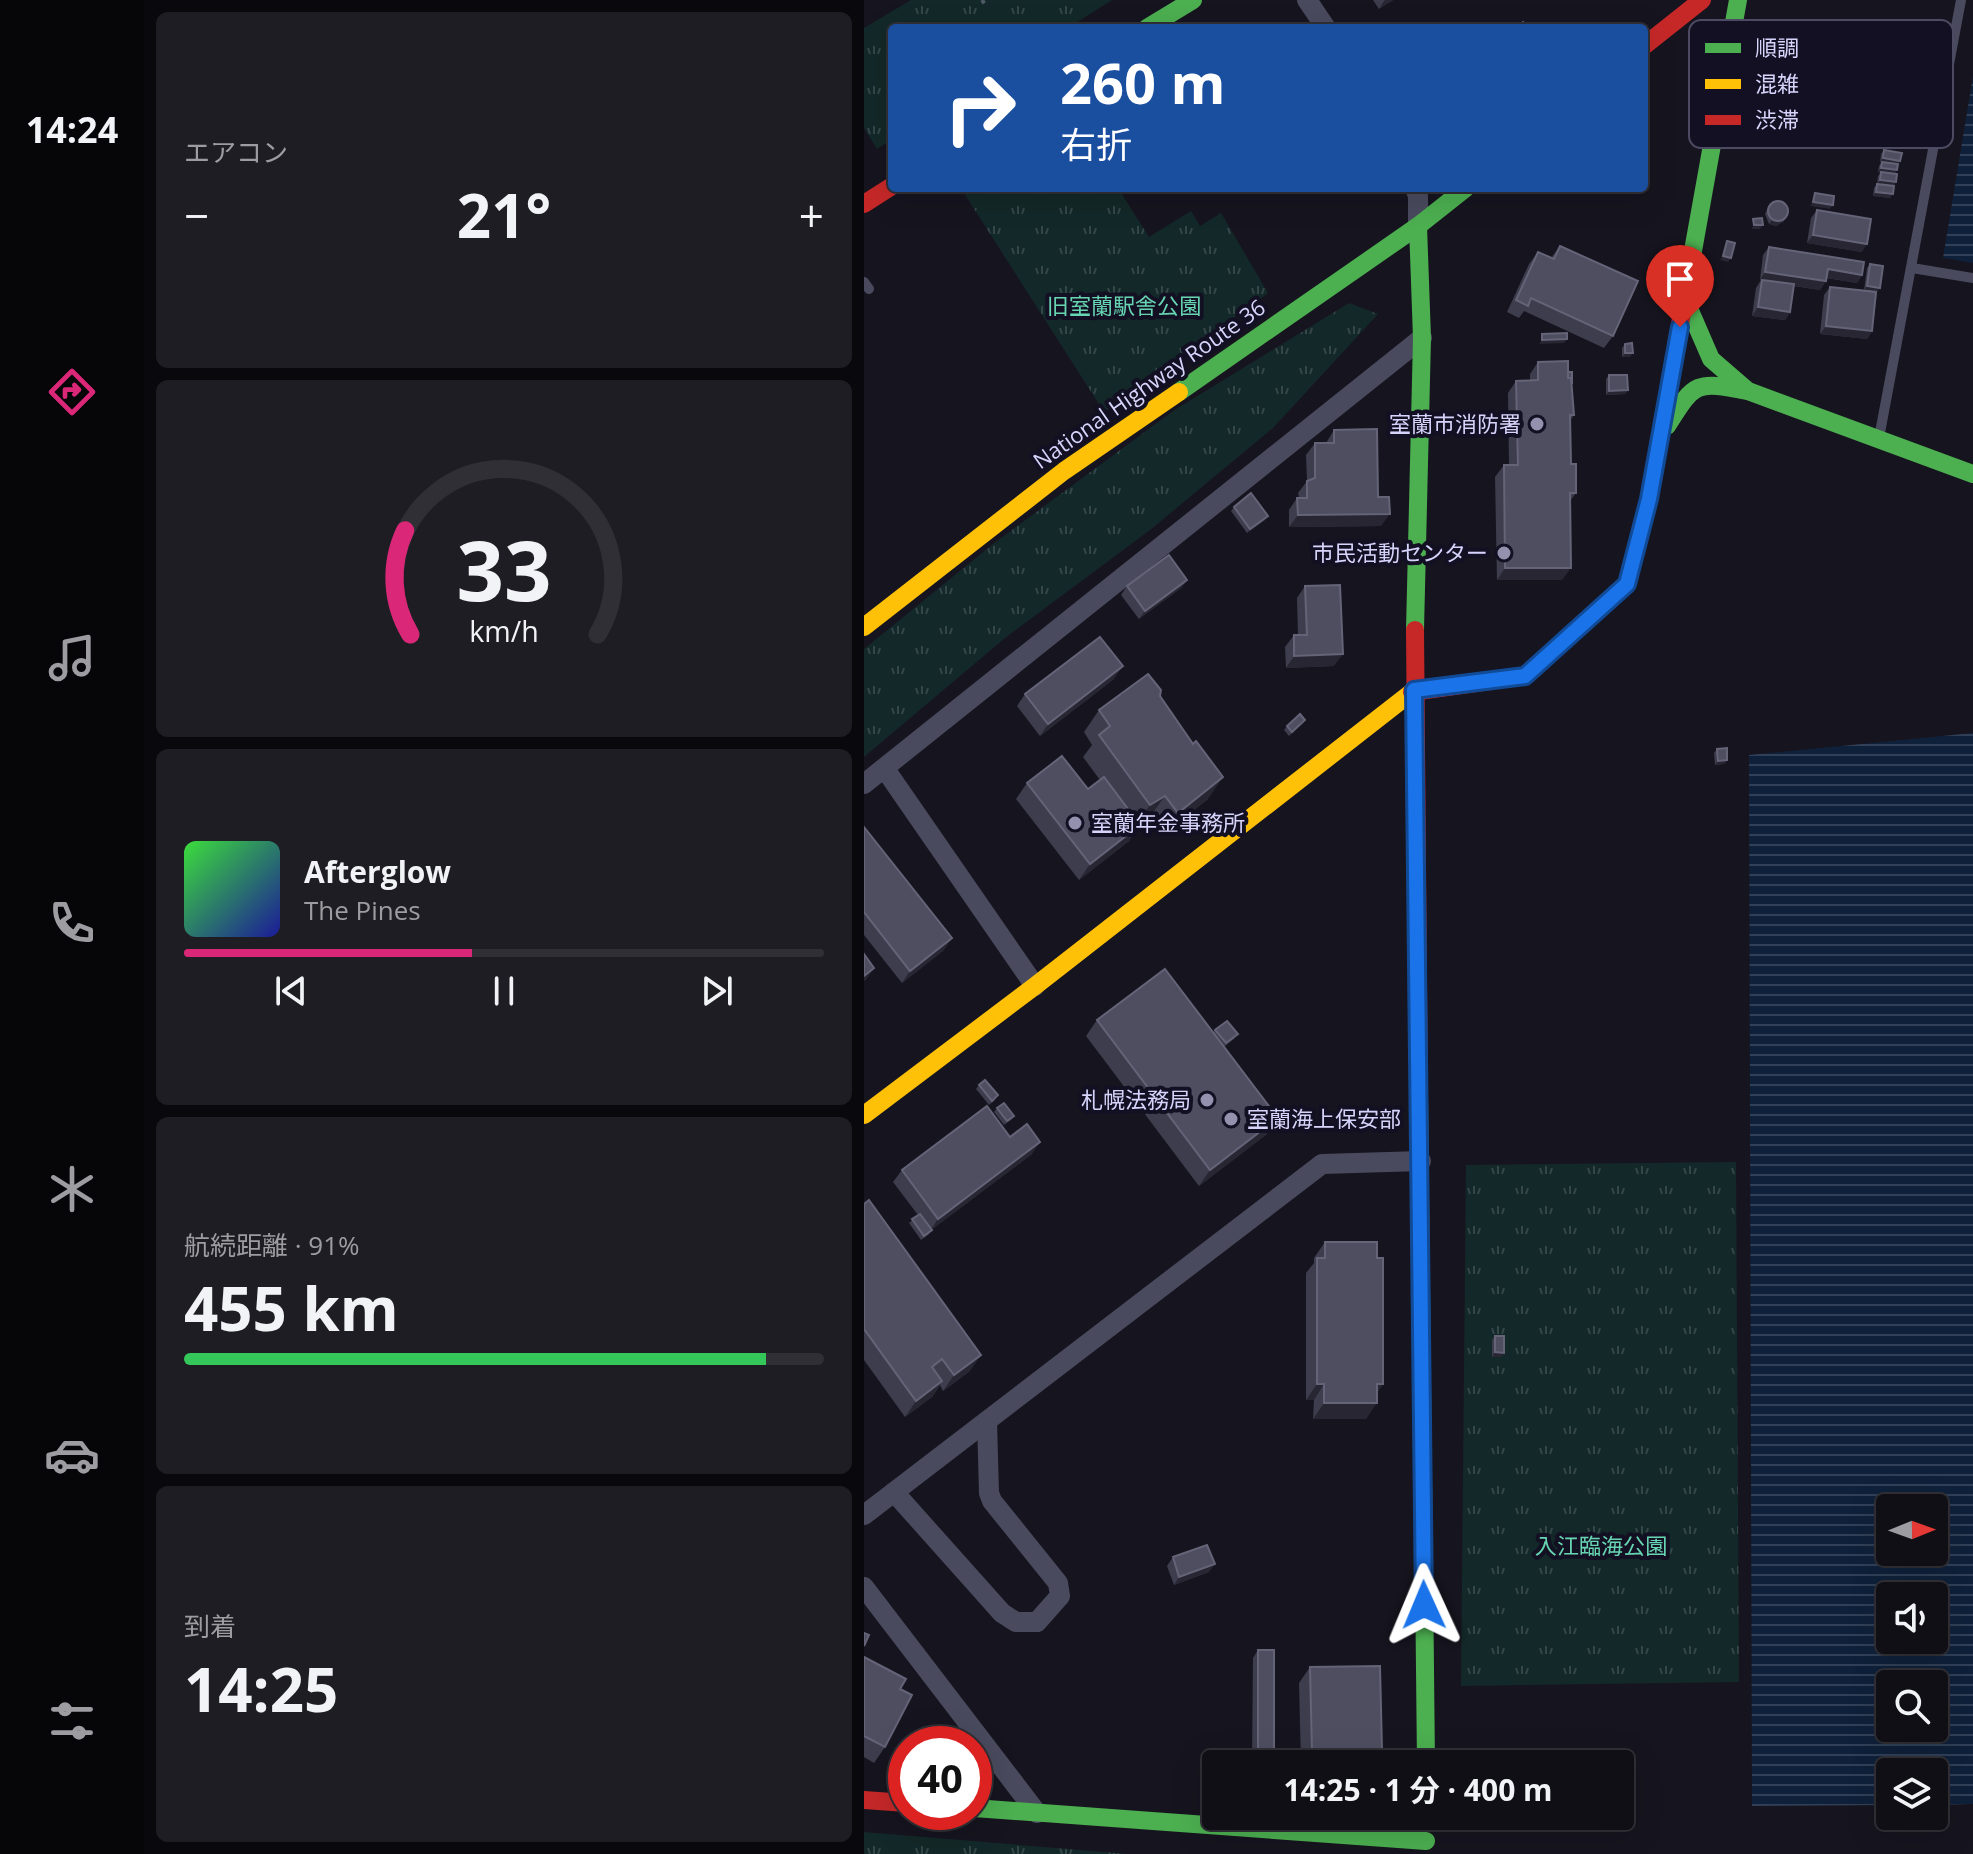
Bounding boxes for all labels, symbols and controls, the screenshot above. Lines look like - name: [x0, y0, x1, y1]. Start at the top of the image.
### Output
- legend: [1689, 20, 1953, 148]
- text: 順調: [1755, 32, 1799, 62]
- text: 260 m: [1060, 44, 1226, 120]
- icon: right: [928, 56, 1032, 160]
- text: 混雑: [1755, 68, 1799, 98]
- text: 渋滞: [1755, 104, 1799, 134]
- text: 14:24: [26, 105, 118, 154]
- text: 右折: [1060, 120, 1132, 169]
- text: エアコン: [184, 134, 288, 170]
- text: 21°: [457, 174, 551, 256]
- text: −: [184, 185, 209, 245]
- text: +: [799, 185, 824, 245]
- pin: [1646, 245, 1714, 327]
- icon: arrive: [1658, 257, 1702, 301]
- park label: 旧室蘭駅舎公園: [1047, 290, 1201, 320]
- street label: National Highway Route 36: [1026, 291, 1270, 475]
- icon: directions: [44, 364, 100, 420]
- place label: 室蘭市消防署: [1389, 408, 1521, 438]
- marker: 室蘭市消防署: [1528, 415, 1546, 433]
- text: 33: [456, 511, 552, 624]
- place label: 市民活動センター: [1312, 537, 1488, 567]
- marker: 市民活動センター: [1495, 544, 1513, 562]
- text: km/h: [469, 611, 539, 650]
- icon: music: [44, 630, 100, 686]
- place label: 室蘭年金事務所: [1091, 807, 1245, 837]
- marker: 室蘭年金事務所: [1066, 814, 1084, 832]
- text: Afterglow: [304, 851, 451, 892]
- text: The Pines: [304, 892, 421, 928]
- icon: phone: [44, 895, 100, 951]
- icon: previous: [269, 969, 313, 1013]
- icon: pause: [482, 969, 526, 1013]
- icon: next: [695, 969, 739, 1013]
- place label: 札幌法務局: [1081, 1084, 1191, 1114]
- marker: 札幌法務局: [1198, 1091, 1216, 1109]
- place label: 室蘭海上保安部: [1247, 1103, 1401, 1133]
- marker: 室蘭海上保安部: [1222, 1110, 1240, 1128]
- icon: climate: [44, 1161, 100, 1217]
- text: 航続距離 · 91%: [184, 1227, 360, 1263]
- text: 455 km: [184, 1267, 399, 1349]
- icon: car: [44, 1427, 100, 1483]
- north arrow: [1876, 1494, 1948, 1566]
- map controls: [1876, 1494, 1948, 1830]
- park label: 入江臨海公園: [1535, 1530, 1667, 1560]
- position arrow: [1382, 1563, 1466, 1647]
- button: sound: [1876, 1582, 1948, 1654]
- text: 到着: [184, 1608, 236, 1644]
- text: 14:25: [184, 1648, 338, 1730]
- button: search: [1876, 1670, 1948, 1742]
- icon: filters: [44, 1693, 100, 1749]
- speed limit sign: 40: [888, 1726, 992, 1830]
- button: layers: [1876, 1758, 1948, 1830]
- text: 14:25 · 1 分 · 400 m: [1283, 1769, 1553, 1810]

